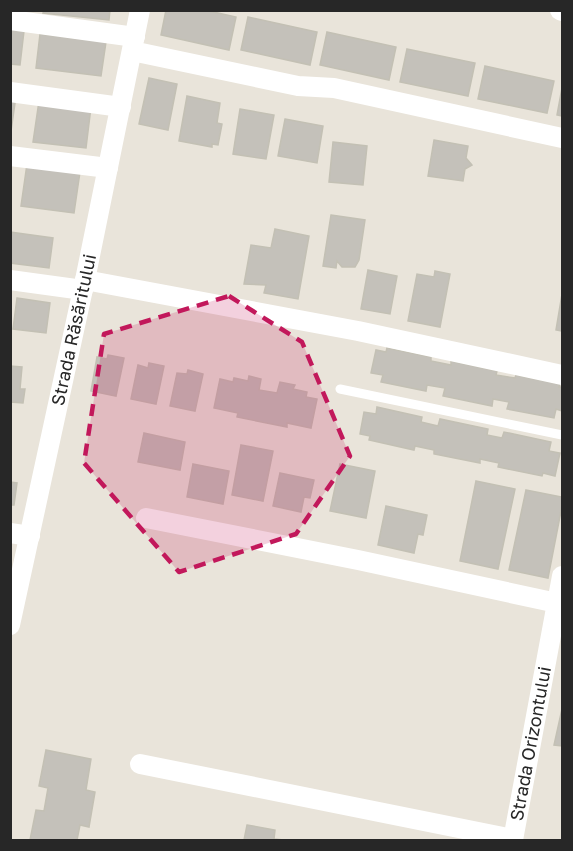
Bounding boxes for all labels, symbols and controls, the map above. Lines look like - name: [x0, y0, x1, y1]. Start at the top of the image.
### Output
- street label: Strada Răsăritului: [46, 252, 100, 408]
- street label: Strada Orizontului: [505, 664, 555, 823]

